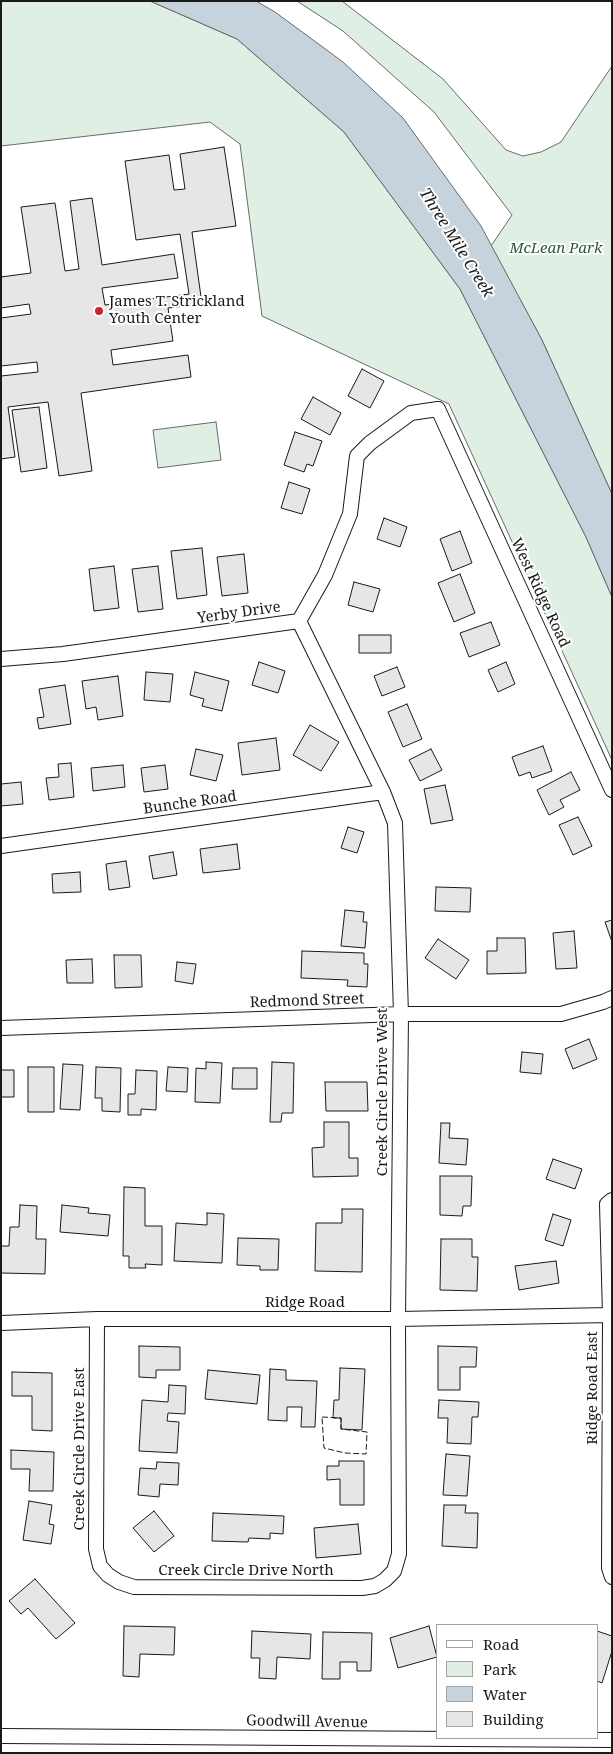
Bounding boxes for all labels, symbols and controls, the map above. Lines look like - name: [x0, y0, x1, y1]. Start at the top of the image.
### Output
- water label: Three Mile Creek: [415, 185, 497, 301]
- park label: McLean Park: [509, 240, 603, 258]
- place label: James T. Strickland Youth Center: [109, 293, 245, 328]
- marker: James T. Strickland Youth Center: [93, 305, 105, 317]
- street label: West Ridge Road: [507, 535, 573, 651]
- street label: Yerby Drive: [196, 598, 282, 628]
- street label: Bunche Road: [142, 788, 238, 818]
- street label: Redmond Street: [249, 990, 365, 1012]
- street label: Creek Circle Drive West: [374, 1008, 392, 1176]
- street label: Ridge Road: [265, 1294, 345, 1312]
- street label: Ridge Road East: [584, 1331, 602, 1445]
- street label: Creek Circle Drive East: [71, 1367, 89, 1531]
- street label: Creek Circle Drive North: [158, 1562, 334, 1580]
- legend: [436, 1624, 598, 1739]
- text: Road: [483, 1634, 519, 1654]
- text: Park: [483, 1659, 516, 1679]
- text: Water: [483, 1684, 526, 1704]
- text: Building: [483, 1709, 544, 1729]
- street label: Goodwill Avenue: [246, 1712, 368, 1732]

